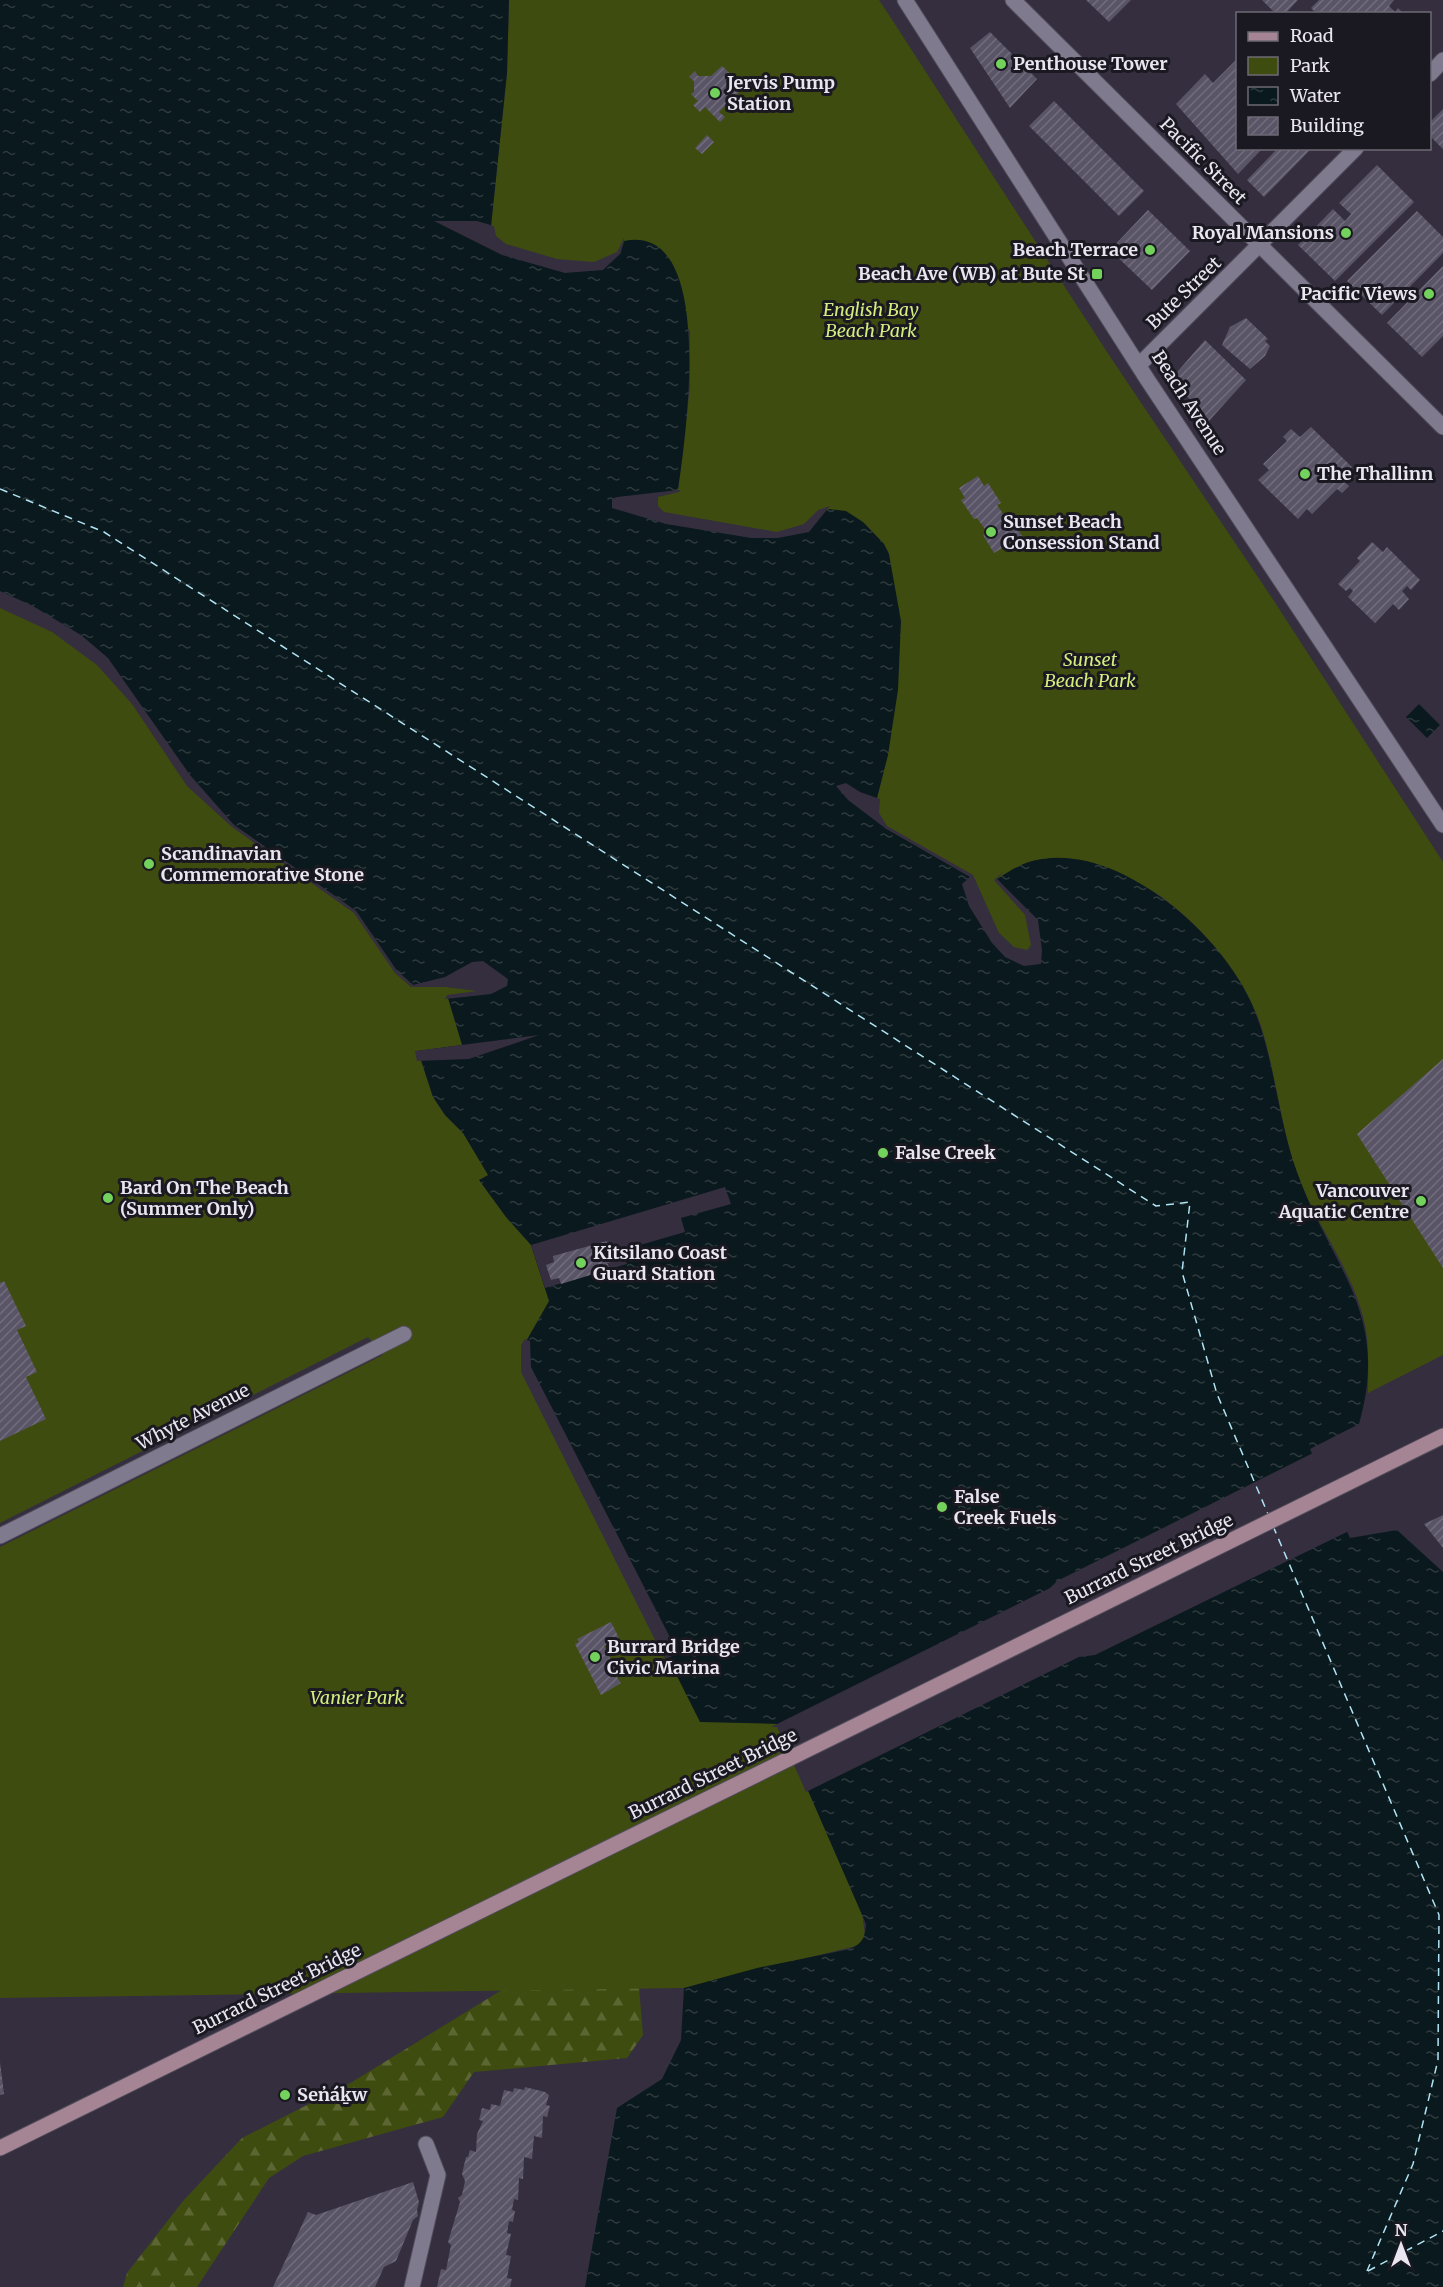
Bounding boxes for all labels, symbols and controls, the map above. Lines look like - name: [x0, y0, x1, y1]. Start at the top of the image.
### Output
- legend: [1236, 12, 1431, 150]
- text: Road: [1290, 24, 1334, 47]
- place label: Penthouse Tower: [1013, 52, 1168, 75]
- text: Park: [1290, 54, 1331, 77]
- marker: Penthouse Tower: [994, 57, 1008, 71]
- place label: Jervis Pump Station: [726, 71, 835, 115]
- text: Water: [1289, 84, 1341, 107]
- marker: Jervis Pump Station: [708, 86, 722, 100]
- street label: Pacific Street: [1155, 112, 1252, 209]
- text: Building: [1290, 114, 1364, 137]
- place label: Royal Mansions: [1192, 221, 1334, 244]
- marker: Royal Mansions: [1339, 226, 1353, 240]
- place label: Beach Terrace: [1012, 238, 1138, 261]
- marker: Beach Terrace: [1143, 243, 1157, 257]
- street label: Bute Street: [1142, 251, 1226, 334]
- place label: Beach Ave (WB) at Bute St: [858, 262, 1086, 285]
- marker: Beach Ave (WB) at Bute St: [1090, 267, 1104, 281]
- place label: Pacific Views: [1300, 282, 1417, 305]
- marker: Pacific Views: [1422, 287, 1436, 301]
- park label: English Bay Beach Park: [823, 298, 919, 342]
- street label: Beach Avenue: [1147, 346, 1232, 459]
- place label: The Thallinn: [1317, 462, 1433, 485]
- marker: The Thallinn: [1298, 467, 1312, 481]
- place label: Sunset Beach Consession Stand: [1003, 510, 1160, 554]
- marker: Sunset Beach Consession Stand: [984, 525, 998, 539]
- park label: Sunset Beach Park: [1044, 648, 1136, 692]
- place label: Scandinavian Commemorative Stone: [161, 842, 364, 886]
- marker: Scandinavian Commemorative Stone: [142, 857, 156, 871]
- place label: False Creek: [895, 1141, 996, 1164]
- marker: False Creek: [876, 1146, 890, 1160]
- place label: Bard On The Beach (Summer Only): [120, 1176, 289, 1220]
- place label: Vancouver Aquatic Centre: [1278, 1179, 1409, 1223]
- marker: Bard On The Beach (Summer Only): [101, 1191, 115, 1205]
- marker: Vancouver Aquatic Centre: [1414, 1194, 1428, 1208]
- place label: Kitsilano Coast Guard Station: [593, 1241, 728, 1285]
- marker: Kitsilano Coast Guard Station: [574, 1256, 588, 1270]
- street label: Whyte Avenue: [132, 1378, 253, 1455]
- place label: False Creek Fuels: [954, 1485, 1057, 1529]
- marker: False Creek Fuels: [935, 1500, 949, 1514]
- street label: Burrard Street Bridge: [1061, 1508, 1237, 1609]
- place label: Burrard Bridge Civic Marina: [607, 1635, 740, 1679]
- marker: Burrard Bridge Civic Marina: [588, 1650, 602, 1664]
- park label: Vanier Park: [310, 1686, 404, 1709]
- street label: Burrard Street Bridge: [625, 1723, 801, 1824]
- street label: Burrard Street Bridge: [189, 1938, 365, 2039]
- place label: Sen̓áḵw: [297, 2083, 368, 2106]
- marker: Sen̓áḵw: [278, 2088, 292, 2102]
- north arrow: [1371, 2215, 1431, 2275]
- text: N: [1395, 2220, 1408, 2240]

